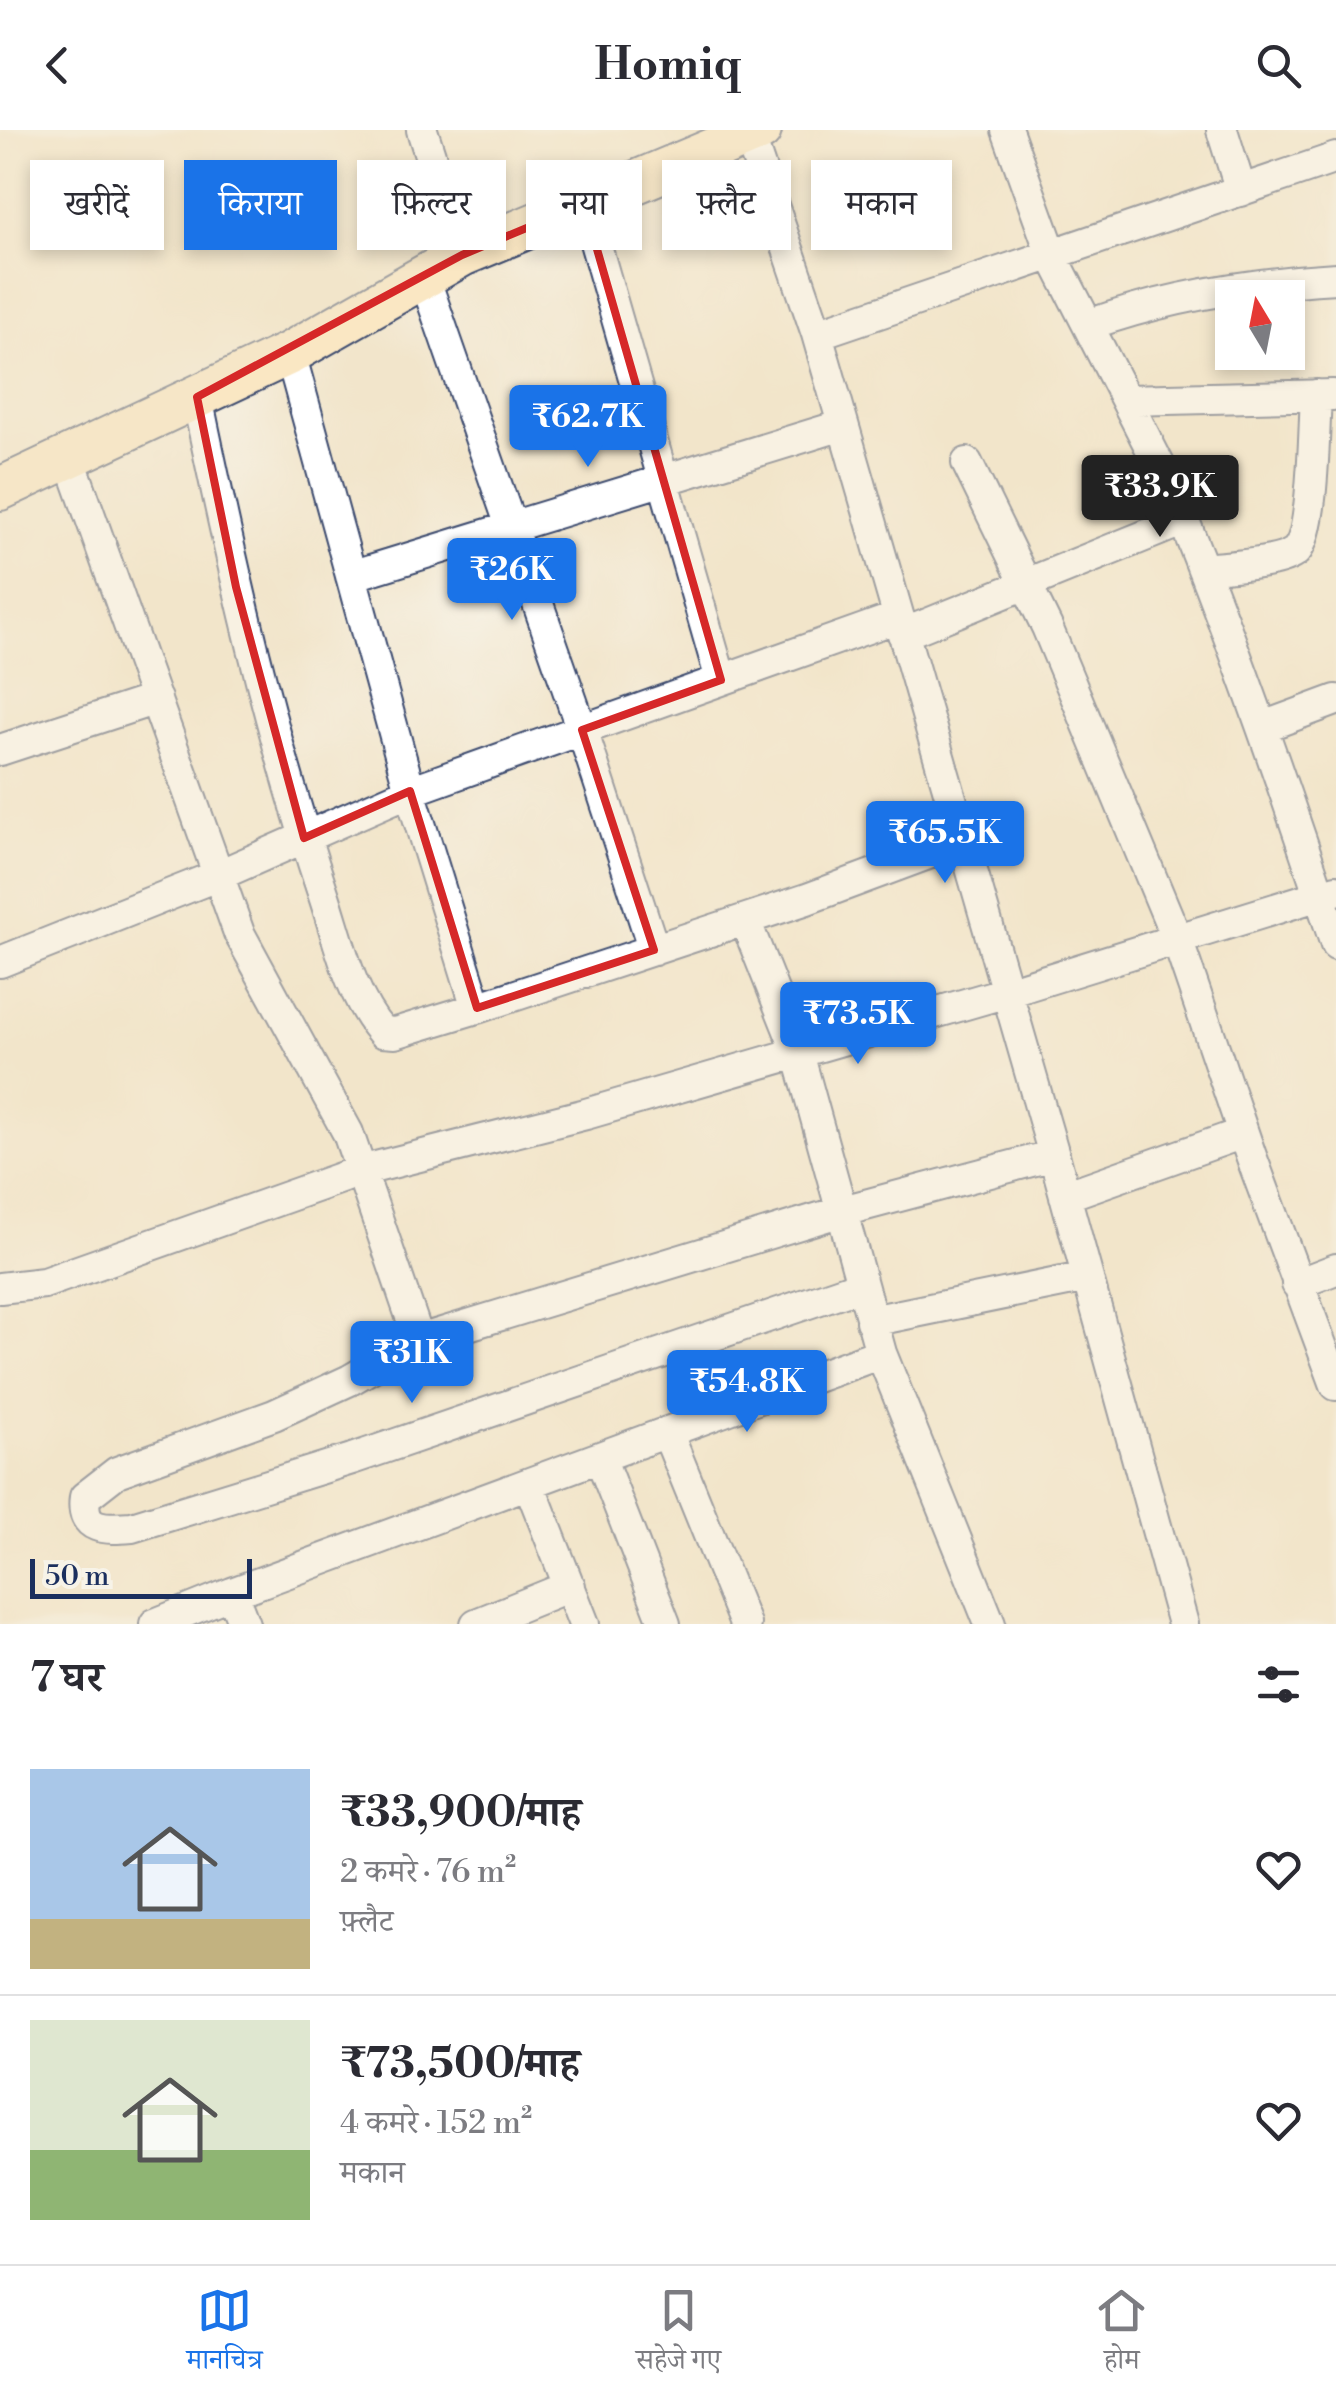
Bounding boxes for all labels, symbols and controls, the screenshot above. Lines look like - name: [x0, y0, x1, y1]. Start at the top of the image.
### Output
- text: Homiq: [595, 37, 741, 94]
- icon: back: [30, 38, 85, 93]
- icon: search: [1251, 38, 1306, 93]
- chip: खरीदें: [30, 160, 164, 250]
- chip: किराया: [184, 160, 337, 250]
- chip: फ़िल्टर: [357, 160, 506, 250]
- chip: नया: [526, 160, 642, 250]
- chip: फ़्लैट: [662, 160, 791, 250]
- chip: मकान: [811, 160, 952, 250]
- north arrow: [1215, 280, 1305, 370]
- map controls: [1215, 280, 1305, 370]
- pin: ₹62.7K: [507, 385, 669, 470]
- text: ₹62.7K: [531, 397, 645, 437]
- pin: ₹33.9K: [1079, 455, 1241, 540]
- text: ₹33.9K: [1104, 467, 1216, 507]
- pin: ₹26K: [453, 538, 571, 623]
- text: ₹26K: [469, 550, 555, 590]
- pin: ₹65.5K: [864, 801, 1026, 886]
- text: ₹65.5K: [888, 813, 1002, 853]
- pin: ₹73.5K: [777, 982, 939, 1067]
- text: ₹73.5K: [802, 994, 914, 1034]
- pin: ₹31K: [353, 1321, 471, 1406]
- text: ₹31K: [372, 1333, 452, 1373]
- pin: ₹54.8K: [666, 1350, 828, 1435]
- text: ₹54.8K: [689, 1362, 805, 1402]
- scale bar: [30, 1554, 252, 1598]
- text: 50 m: [45, 1559, 109, 1594]
- text: 7 घर: [30, 1652, 103, 1705]
- icon: filters: [1251, 1657, 1306, 1712]
- text: ₹33,900/माह: [340, 1787, 581, 1840]
- icon: home: [110, 1809, 230, 1929]
- icon: heart: [1251, 1842, 1306, 1897]
- text: 2 कमरे · 76 m²: [340, 1852, 516, 1892]
- text: फ़्लैट: [340, 1902, 393, 1942]
- text: ₹73,500/माह: [340, 2038, 580, 2091]
- icon: home: [110, 2060, 230, 2180]
- icon: heart: [1251, 2093, 1306, 2148]
- text: 4 कमरे · 152 m²: [340, 2103, 532, 2143]
- text: मकान: [340, 2153, 405, 2193]
- tab: मानचित्र: [187, 2283, 263, 2387]
- tab: सहेजे गए: [636, 2283, 721, 2387]
- tab: होम: [1094, 2283, 1149, 2387]

